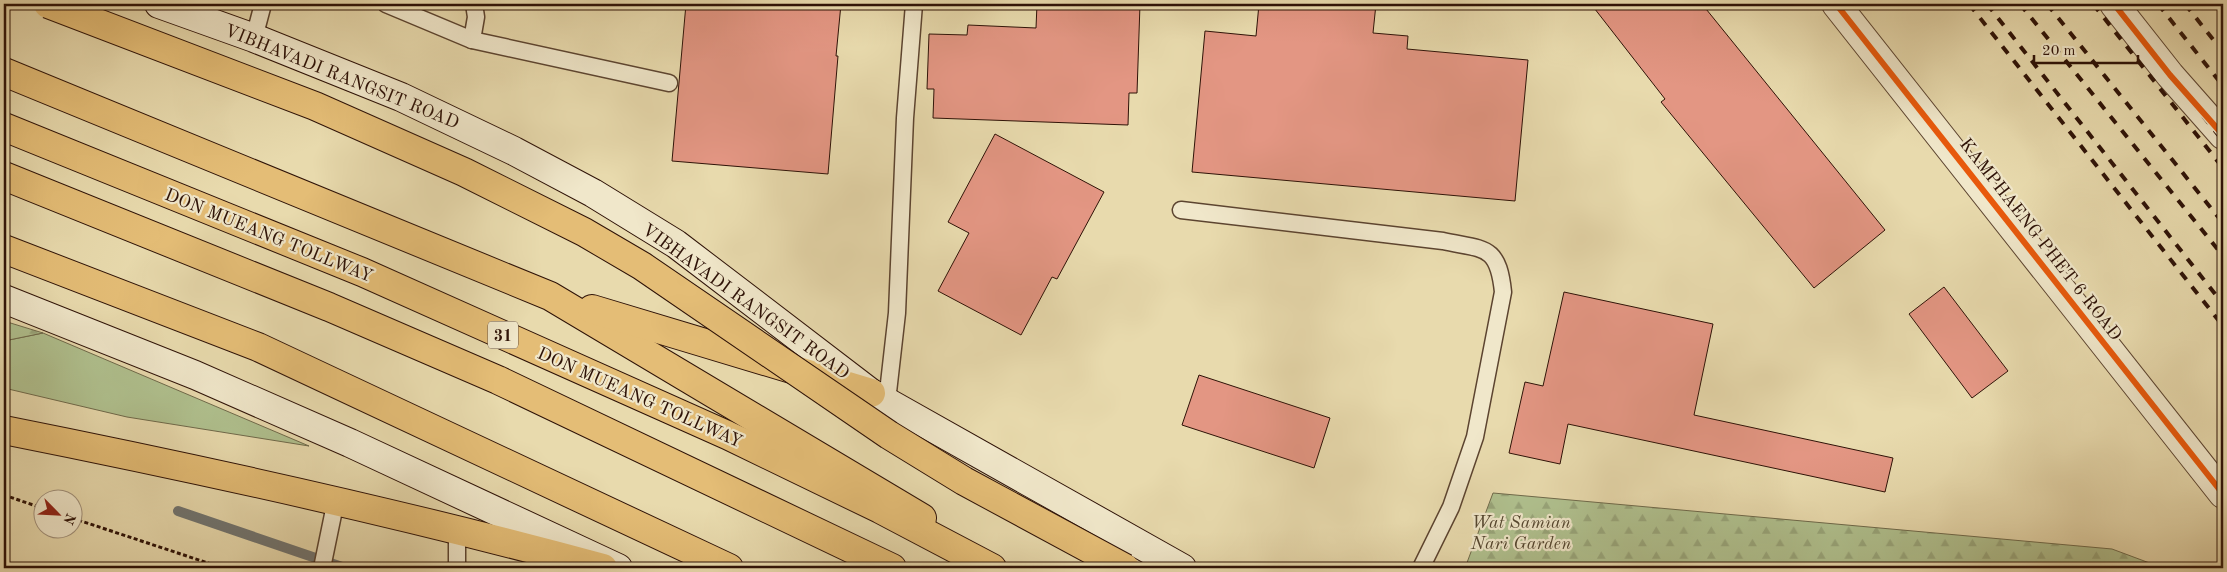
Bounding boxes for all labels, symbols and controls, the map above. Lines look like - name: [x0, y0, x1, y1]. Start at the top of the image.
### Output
- street label: VIBHAVADI RANGSIT ROAD: [222, 21, 462, 132]
- scale bar: [2034, 32, 2138, 64]
- text: 20 m: [2042, 44, 2076, 59]
- street label: KAMPHAENG PHET 6 ROAD: [1956, 135, 2125, 344]
- street label: DON MUEANG TOLLWAY: [162, 186, 375, 286]
- street label: VIBHAVADI RANGSIT ROAD: [638, 221, 852, 383]
- road number: 31: [488, 322, 518, 348]
- street label: DON MUEANG TOLLWAY: [534, 344, 745, 451]
- north arrow: [32, 490, 82, 540]
- text: N: [60, 511, 78, 527]
- park label: Wat Samian Nari Garden: [1470, 514, 1571, 553]

